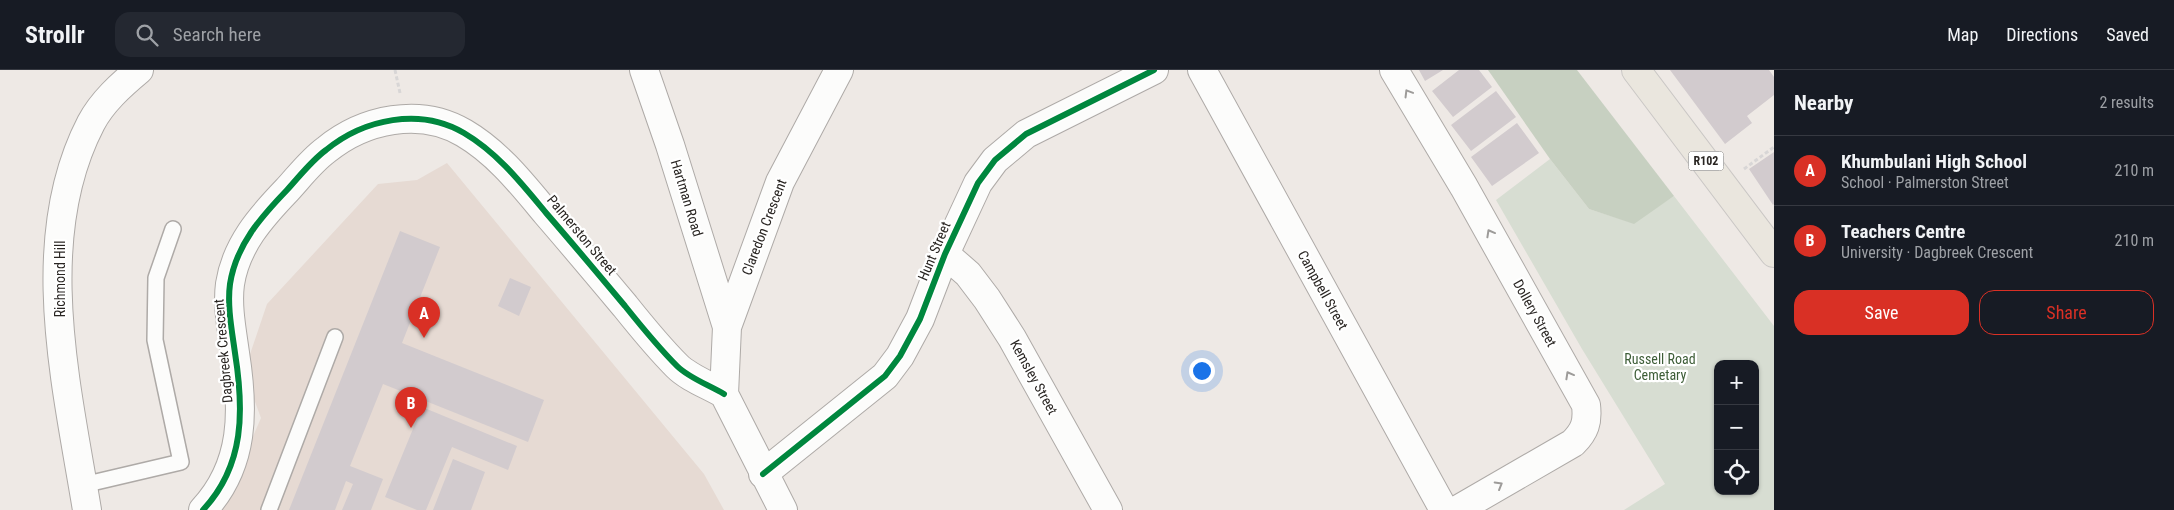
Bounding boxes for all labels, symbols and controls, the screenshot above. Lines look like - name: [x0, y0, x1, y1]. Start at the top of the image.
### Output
- search box: [115, 12, 465, 57]
- text: Strollr: [25, 21, 85, 49]
- icon: search: [133, 21, 161, 49]
- text: Search here: [173, 23, 261, 46]
- text: Map: [1947, 24, 1978, 45]
- text: Directions: [2006, 24, 2078, 45]
- text: Saved: [2106, 24, 2149, 45]
- one-way arrow: [1404, 89, 1414, 98]
- text: Nearby: [1794, 91, 1853, 115]
- text: 2 results: [2099, 93, 2154, 112]
- text: Khumbulani High School: [1841, 150, 2027, 173]
- road number: R102: [1688, 152, 1724, 170]
- street label: Hartman Road: [668, 158, 706, 238]
- text: A: [1805, 161, 1815, 180]
- text: 210 m: [2115, 161, 2154, 180]
- text: School · Palmerston Street: [1841, 173, 2009, 192]
- street label: Claredon Crescent: [738, 177, 790, 277]
- street label: Palmerston Street: [544, 192, 620, 278]
- street label: Hunt Street: [914, 219, 954, 283]
- text: Teachers Centre: [1841, 220, 1965, 243]
- one-way arrow: [1486, 229, 1496, 238]
- text: B: [1806, 231, 1814, 250]
- text: 210 m: [2115, 231, 2154, 250]
- street label: Richmond Hill: [52, 241, 68, 317]
- text: University · Dagbreek Crescent: [1841, 243, 2033, 262]
- street label: Campbell Street: [1295, 248, 1351, 332]
- street label: Dollery Street: [1510, 277, 1560, 349]
- button: Save: [1794, 290, 1969, 335]
- button: Share: [1979, 290, 2154, 335]
- pin: A: [408, 297, 440, 338]
- street label: Dagbreek Crescent: [210, 298, 236, 404]
- street label: Kemsley Street: [1007, 337, 1061, 417]
- park label: Russell Road Cemetary: [1624, 351, 1696, 383]
- your location: [1189, 358, 1215, 384]
- map controls: [1714, 360, 1759, 495]
- button: +: [1714, 360, 1759, 405]
- one-way arrow: [1566, 371, 1576, 380]
- pin: B: [395, 387, 427, 428]
- button: −: [1714, 405, 1759, 450]
- button: locate: [1714, 450, 1759, 495]
- one-way arrow: [1494, 482, 1503, 492]

